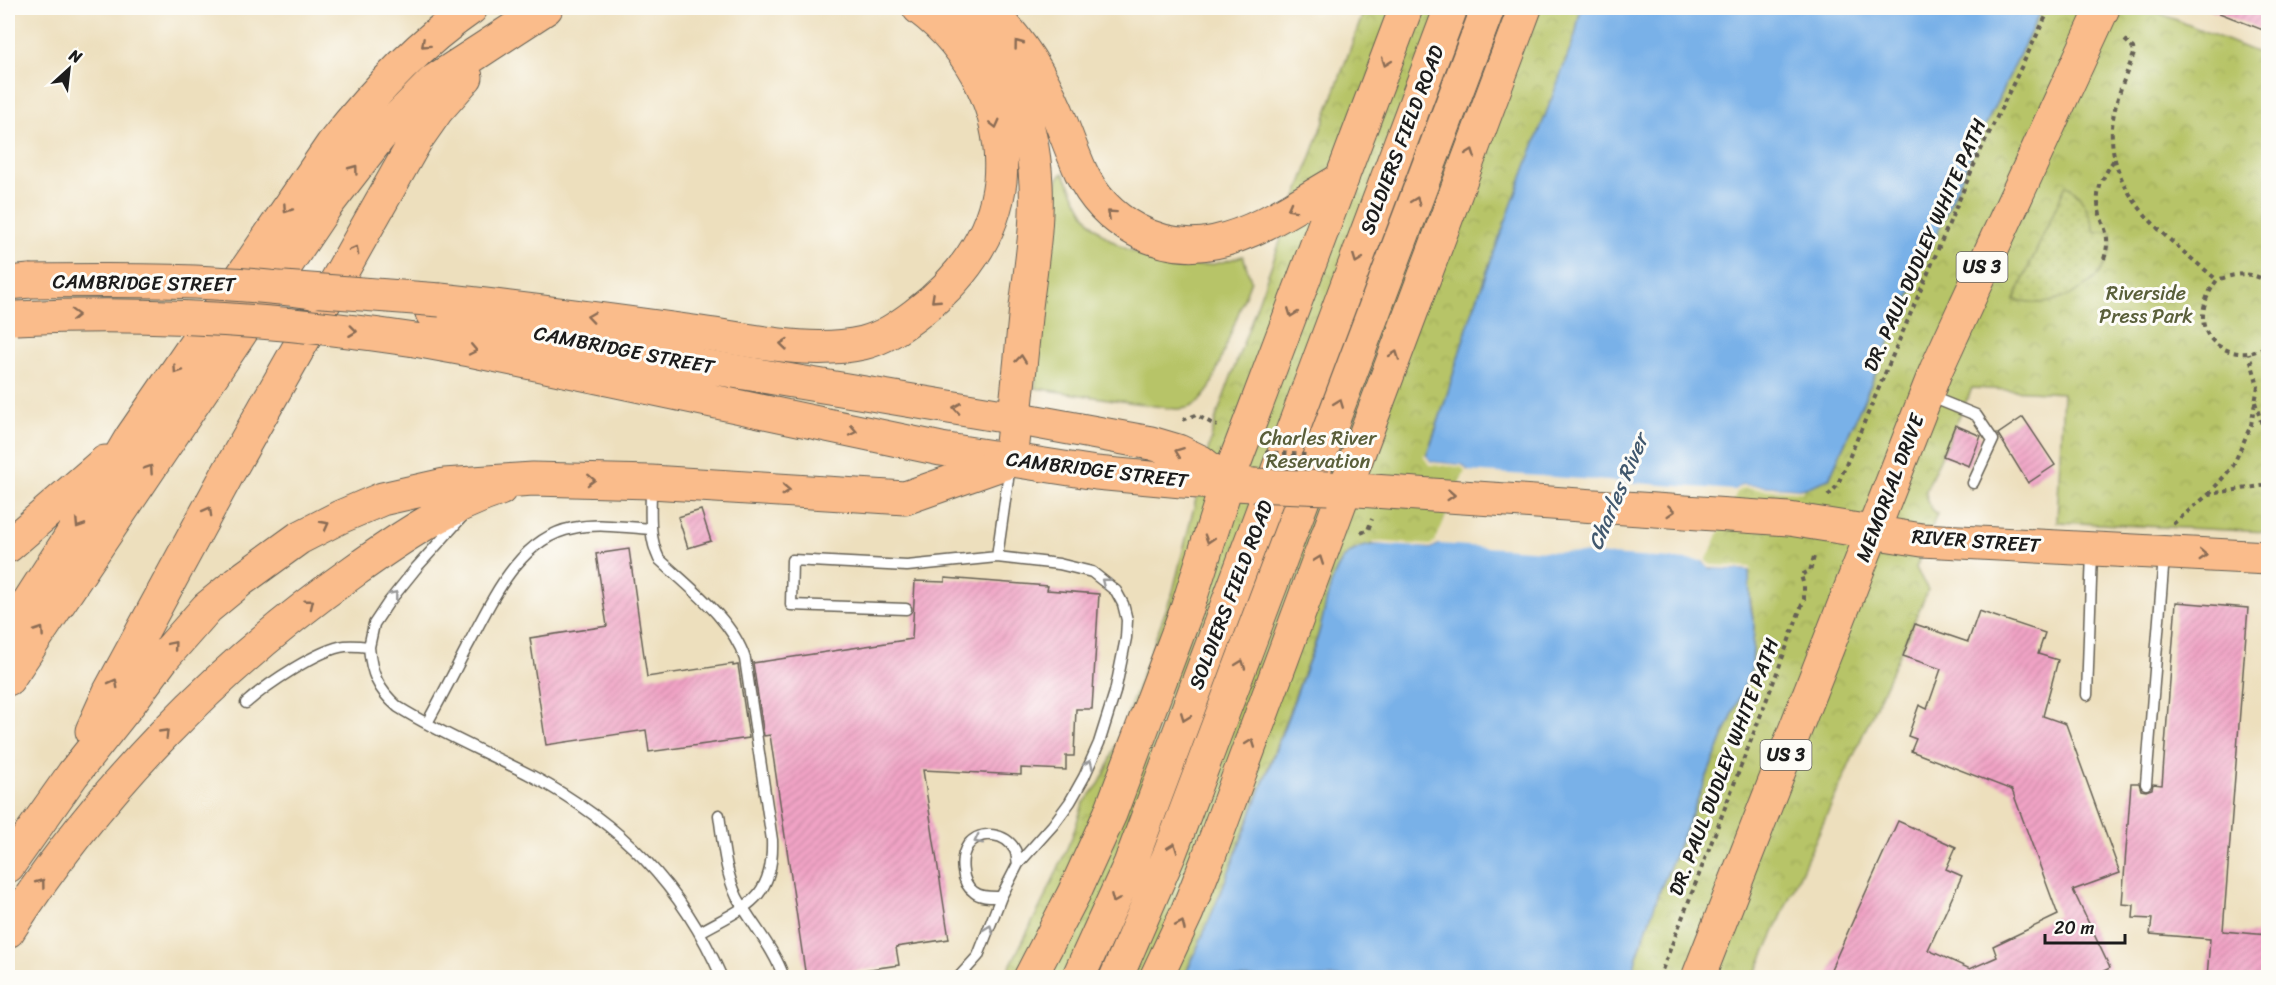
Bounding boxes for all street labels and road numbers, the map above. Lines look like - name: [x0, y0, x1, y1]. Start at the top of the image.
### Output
- street label: SOLDIERS FIELD ROAD: [1350, 40, 1454, 240]
- street label: DR. PAUL DUDLEY WHITE PATH: [1853, 113, 1997, 377]
- road number: US 3: [1956, 252, 2008, 282]
- street label: CAMBRIDGE STREET: [52, 264, 238, 302]
- street label: CAMBRIDGE STREET: [531, 315, 719, 385]
- street label: MEMORIAL DRIVE: [1846, 407, 1935, 567]
- street label: CAMBRIDGE STREET: [1004, 441, 1192, 499]
- street label: SOLDIERS FIELD ROAD: [1179, 495, 1283, 695]
- street label: RIVER STREET: [1911, 519, 2043, 563]
- street label: DR. PAUL DUDLEY WHITE PATH: [1659, 633, 1789, 901]
- road number: US 3: [1760, 740, 1812, 770]

